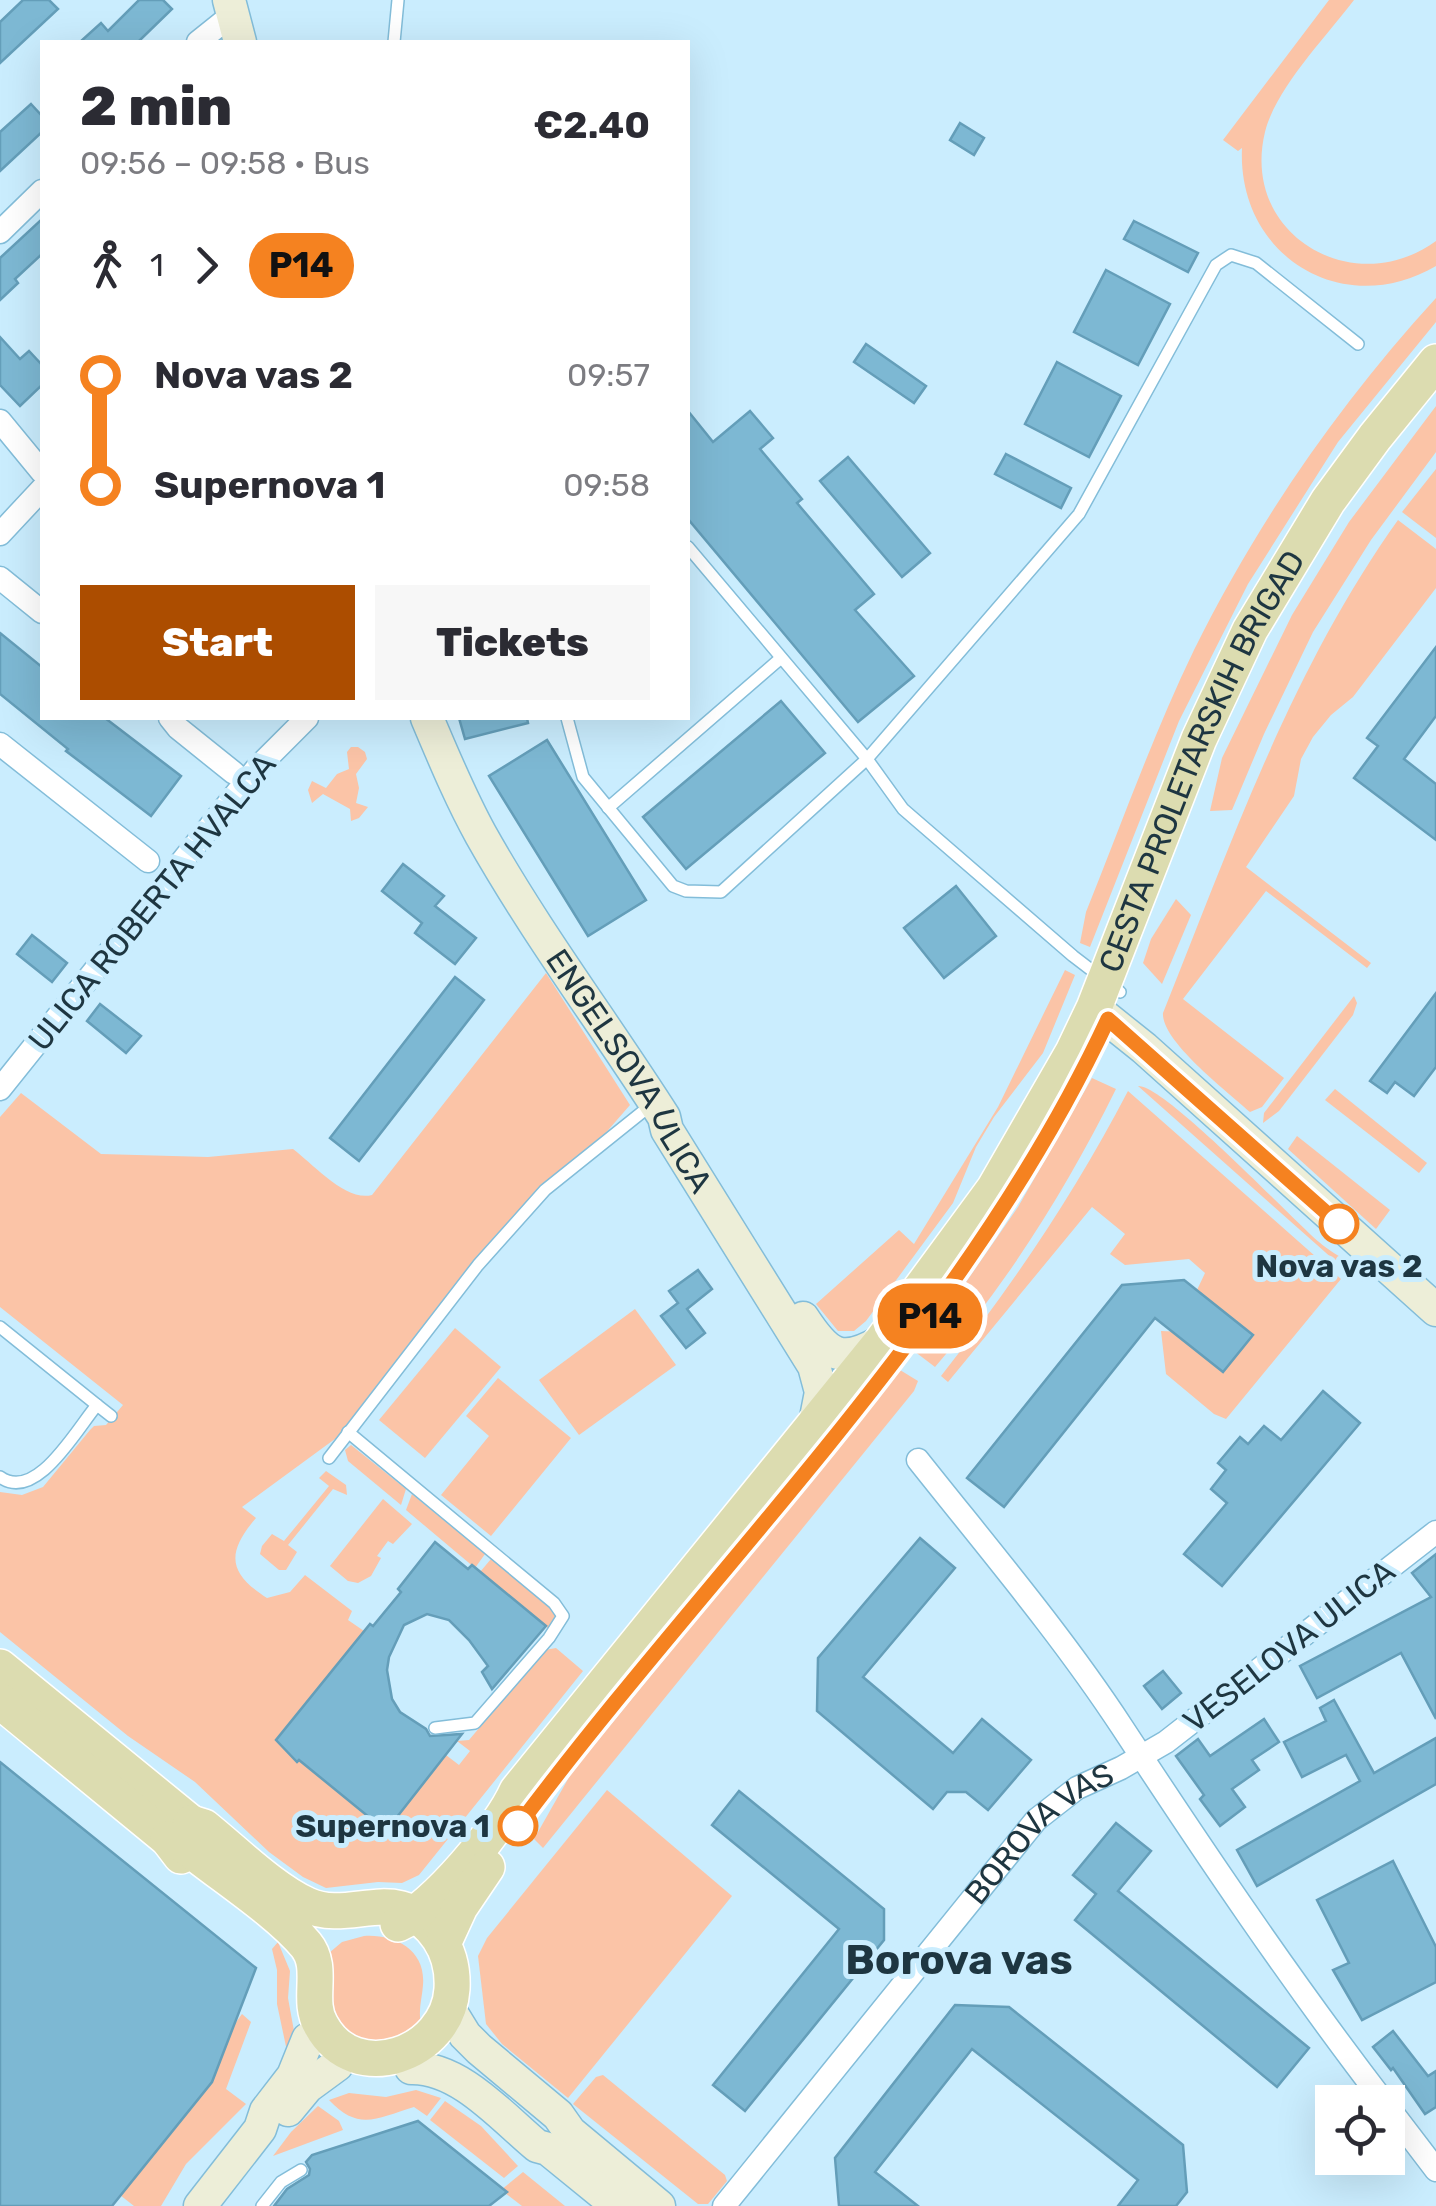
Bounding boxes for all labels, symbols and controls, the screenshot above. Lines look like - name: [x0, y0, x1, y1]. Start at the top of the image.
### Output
- text: 2 min: [80, 74, 232, 139]
- text: €2.40: [533, 102, 650, 148]
- text: 09:56 – 09:58 · Bus: [80, 144, 370, 182]
- icon: walk: [80, 238, 135, 293]
- icon: forward: [179, 238, 234, 293]
- text: P14: [269, 244, 334, 286]
- text: 1: [150, 246, 164, 284]
- text: Nova vas 2: [154, 352, 353, 398]
- text: 09:57: [567, 356, 650, 394]
- text: Supernova 1: [154, 462, 385, 508]
- text: 09:58: [563, 466, 650, 504]
- street label: CESTA PROLETARSKIH BRIGAD: [1091, 544, 1313, 978]
- button: Start: [80, 585, 355, 700]
- button: Tickets: [375, 585, 650, 700]
- street label: ULICA ROBERTA HVALCA: [20, 746, 284, 1058]
- street label: ENGELSOVA ULICA: [538, 942, 720, 1200]
- marker: Nova vas 2: [1320, 1205, 1358, 1243]
- place label: Nova vas 2: [1255, 1247, 1423, 1285]
- line badge: P14: [872, 1284, 988, 1348]
- text: P14: [898, 1295, 962, 1337]
- street label: VESELOVA ULICA: [1176, 1552, 1402, 1740]
- street label: BOROVA VAS: [957, 1755, 1119, 1912]
- place label: Supernova 1: [295, 1807, 490, 1845]
- marker: Supernova 1: [499, 1807, 537, 1845]
- district label: Borova vas: [845, 1935, 1073, 1985]
- map controls: [1315, 2085, 1405, 2175]
- button: locate: [1315, 2085, 1405, 2175]

